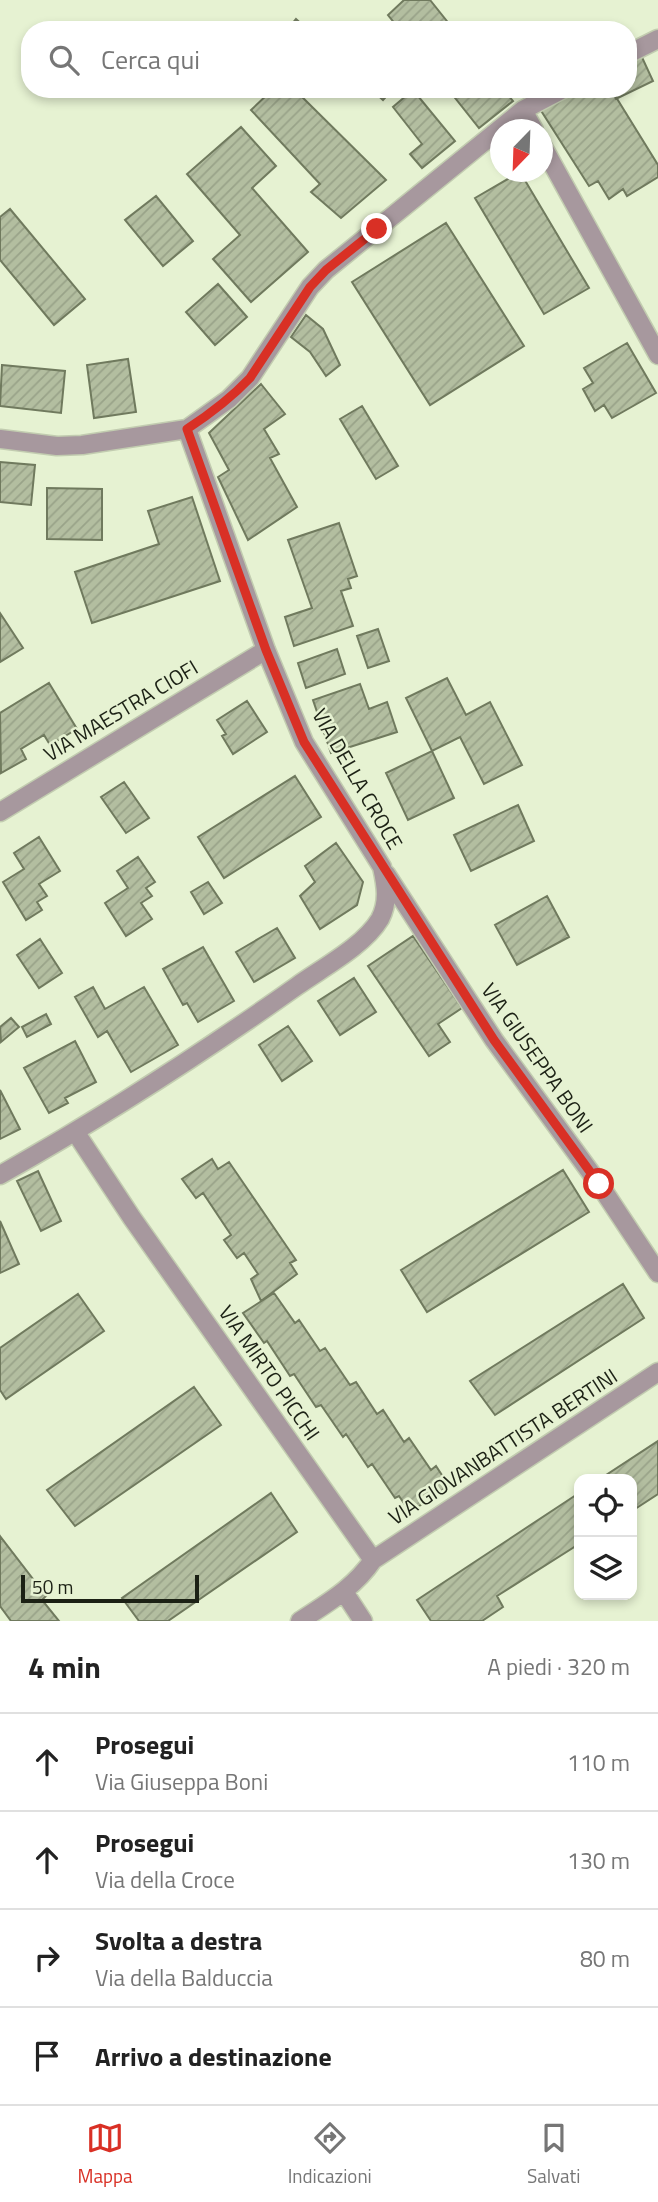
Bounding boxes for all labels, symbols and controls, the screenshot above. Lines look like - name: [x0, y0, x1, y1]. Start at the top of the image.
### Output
- search box: [21, 21, 637, 98]
- text: Cerca qui: [101, 40, 200, 79]
- icon: search: [45, 41, 83, 79]
- north arrow: [490, 119, 553, 182]
- route end: [361, 213, 392, 244]
- street label: VIA MAESTRA CIOFI: [37, 651, 204, 769]
- street label: VIA DELLA CROCE: [304, 702, 411, 855]
- street label: VIA GIUSEPPA BONI: [474, 976, 602, 1139]
- route start: [583, 1168, 614, 1199]
- street label: VIA MIRTO PICCHI: [211, 1298, 328, 1447]
- street label: VIA GIOVANBATTISTA BERTINI: [382, 1360, 623, 1532]
- map controls: [574, 1474, 637, 1600]
- button: locate: [574, 1474, 637, 1537]
- button: layers: [574, 1537, 637, 1600]
- scale bar: [21, 1572, 200, 1604]
- text: 50 m: [32, 1572, 73, 1601]
- text: 4 min: [28, 1644, 101, 1690]
- text: A piedi · 320 m: [487, 1649, 630, 1684]
- text: Prosegui: [95, 1725, 194, 1764]
- icon: ahead: [28, 1743, 66, 1781]
- text: 110 m: [567, 1745, 630, 1780]
- text: Via Giuseppa Boni: [95, 1764, 268, 1799]
- text: Prosegui: [95, 1823, 194, 1862]
- icon: ahead: [28, 1841, 66, 1879]
- text: 130 m: [567, 1843, 630, 1878]
- text: Via della Croce: [95, 1862, 235, 1897]
- text: Svolta a destra: [95, 1921, 262, 1960]
- icon: right: [28, 1939, 66, 1977]
- text: 80 m: [580, 1941, 630, 1976]
- text: Via della Balduccia: [95, 1960, 273, 1995]
- icon: arrive: [28, 2037, 66, 2075]
- text: Arrivo a destinazione: [95, 2037, 332, 2076]
- tab: Mappa: [78, 2119, 133, 2190]
- tab: Indicazioni: [288, 2119, 372, 2190]
- tab: Salvati: [527, 2119, 580, 2190]

